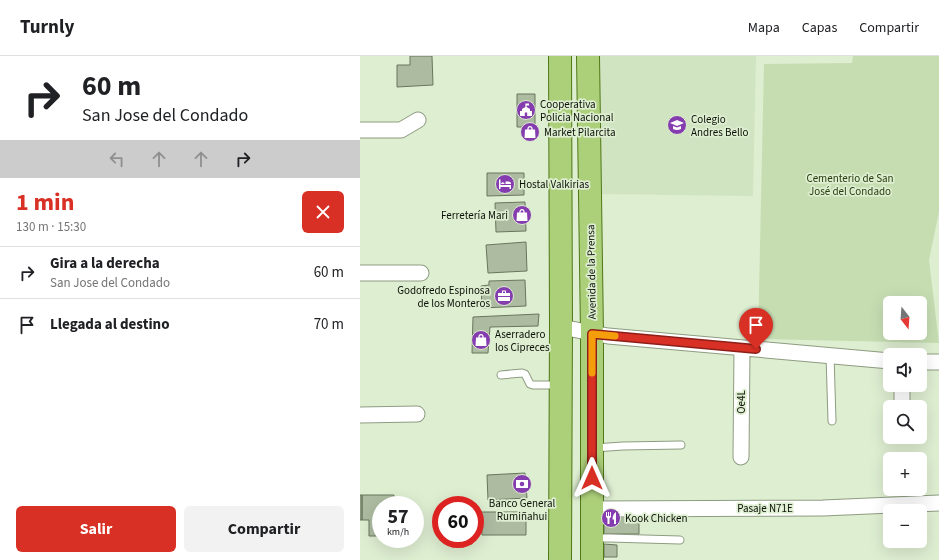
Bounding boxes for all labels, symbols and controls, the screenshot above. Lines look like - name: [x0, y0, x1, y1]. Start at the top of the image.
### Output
- text: Turnly: [20, 14, 74, 41]
- text: Mapa: [748, 18, 780, 38]
- text: Capas: [802, 18, 837, 38]
- text: Compartir: [859, 18, 919, 38]
- text: 60 m: [82, 66, 141, 106]
- icon: right: [16, 72, 68, 124]
- place label: Cooperativa Policia Nacional: [540, 97, 614, 125]
- public building icon: Cooperativa Policia Nacional: [515, 99, 537, 121]
- text: San Jose del Condado: [82, 103, 248, 128]
- place label: Colegio Andres Bello: [691, 112, 749, 140]
- school or university icon: Colegio Andres Bello: [666, 114, 688, 136]
- shop icon: Market Pilarcita: [519, 121, 541, 143]
- place label: Market Pilarcita: [544, 125, 616, 140]
- icon: left: [106, 148, 128, 170]
- icon: ahead: [148, 148, 170, 170]
- icon: ahead: [190, 148, 212, 170]
- icon: right: [232, 148, 254, 170]
- park label: Cementerio de San José del Condado: [806, 171, 894, 199]
- hotel icon: Hostal Valkirias: [494, 173, 516, 195]
- place label: Hostal Valkirias: [519, 177, 590, 192]
- text: 1 min: [16, 185, 74, 220]
- button: close: [302, 191, 344, 233]
- shop icon: Ferretería Mari: [511, 204, 533, 226]
- place label: Ferretería Mari: [441, 208, 508, 223]
- text: 130 m · 15:30: [16, 218, 86, 236]
- street label: Avenida de la Prensa: [583, 224, 600, 320]
- text: Gira a la derecha: [50, 253, 160, 274]
- icon: right: [16, 262, 38, 284]
- text: 60 m: [314, 262, 344, 283]
- text: San Jose del Condado: [50, 274, 170, 292]
- place label: Godofredo Espinosa de los Monteros: [397, 283, 490, 311]
- office icon: Godofredo Espinosa de los Monteros: [493, 285, 515, 307]
- north arrow: [883, 296, 927, 340]
- map controls: [883, 296, 927, 548]
- pin: [739, 308, 773, 349]
- icon: arrive: [16, 314, 38, 336]
- text: Llegada al destino: [50, 314, 170, 335]
- text: 70 m: [314, 314, 344, 335]
- icon: arrive: [745, 314, 767, 336]
- place label: Aserradero los Cipreces: [495, 327, 550, 355]
- shop icon: Aserradero los Cipreces: [470, 329, 492, 351]
- button: sound: [883, 348, 927, 392]
- street label: Oe4L: [734, 390, 749, 414]
- button: search: [883, 400, 927, 444]
- button: +: [883, 452, 927, 496]
- position arrow: [571, 457, 613, 499]
- bank icon: Banco General Rumiñahui: [511, 473, 533, 495]
- speed limit sign: 60: [432, 496, 484, 548]
- place label: Banco General Rumiñahui: [489, 496, 555, 524]
- street label: Pasaje N71E: [737, 501, 793, 516]
- text: 57: [387, 503, 409, 531]
- button: −: [883, 504, 927, 548]
- button: Salir: [16, 506, 176, 552]
- button: Compartir: [184, 506, 344, 552]
- restaurant icon: Kook Chicken: [600, 507, 622, 529]
- place label: Kook Chicken: [625, 511, 688, 526]
- text: km/h: [387, 525, 409, 539]

